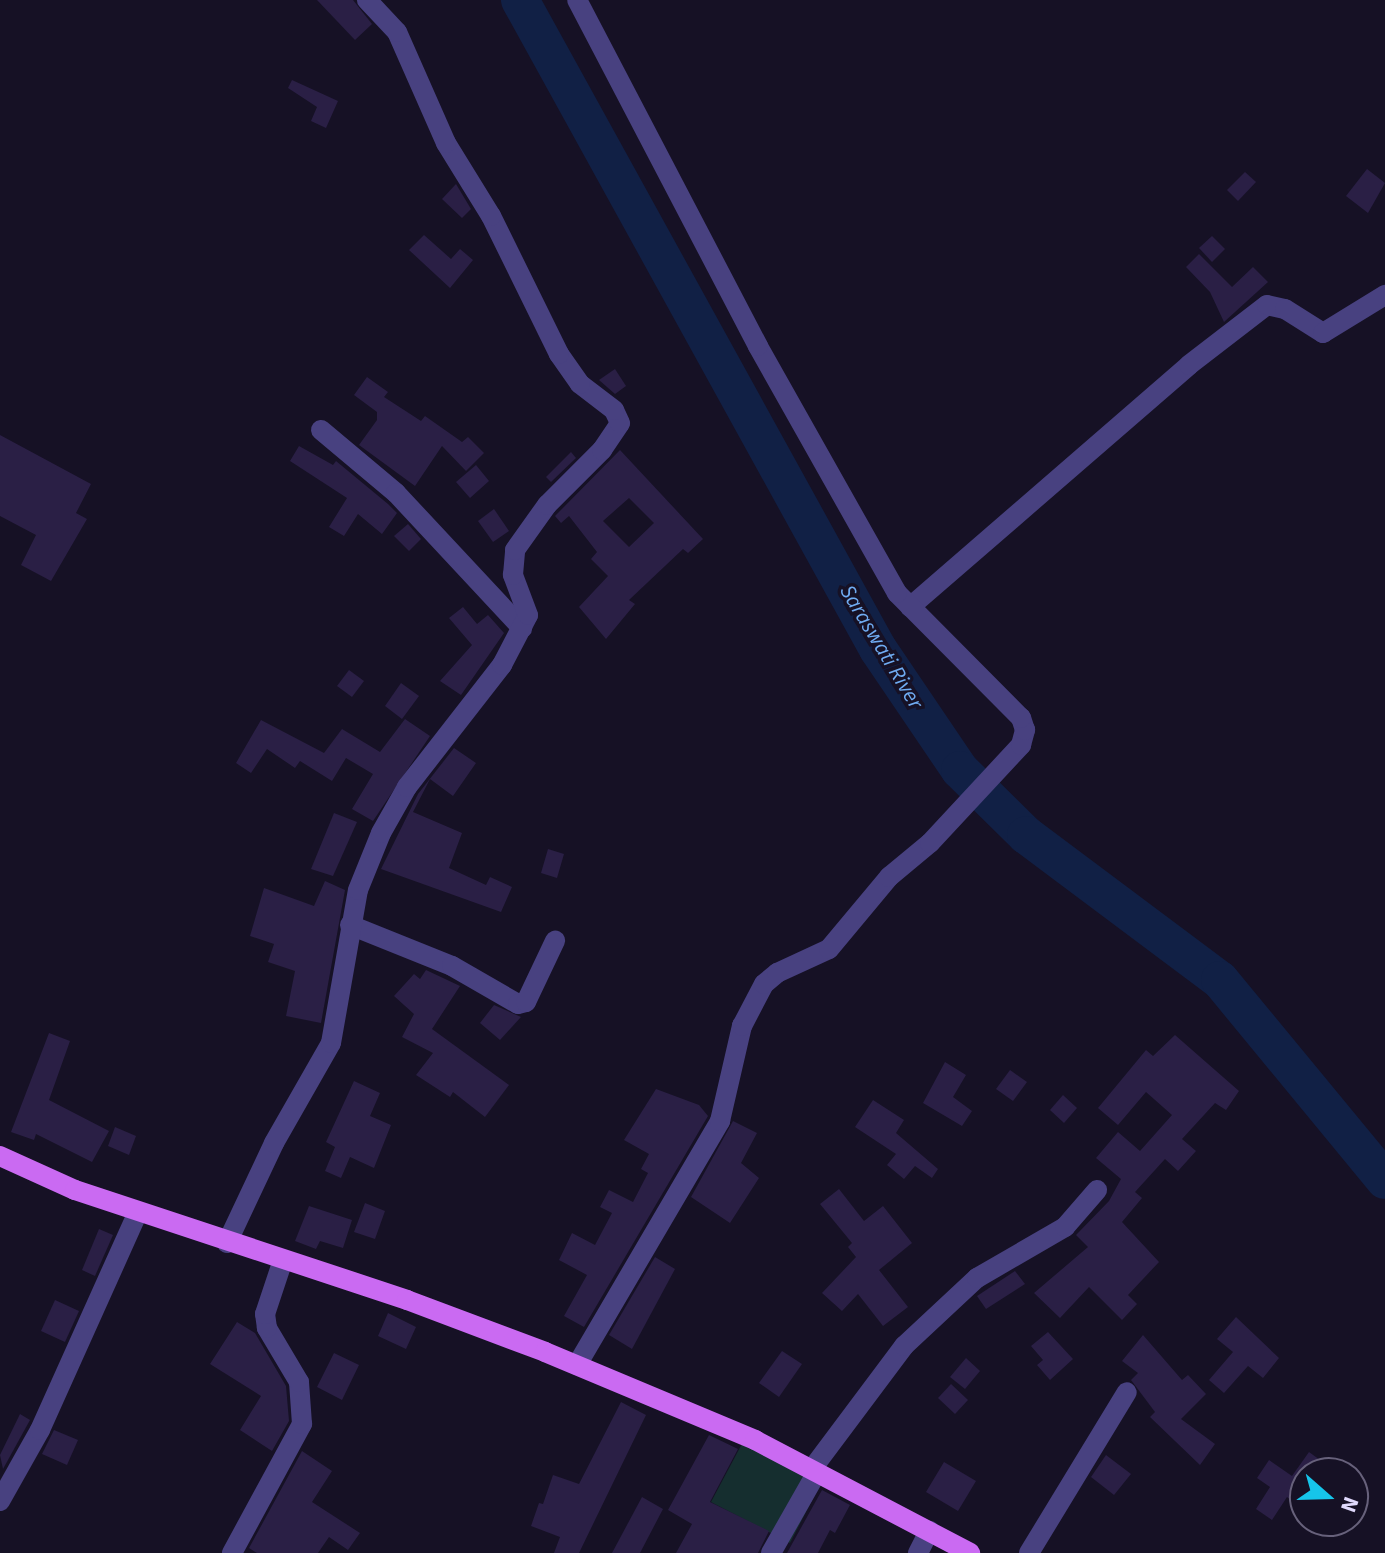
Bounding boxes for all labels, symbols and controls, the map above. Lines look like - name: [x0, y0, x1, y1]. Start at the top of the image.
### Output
- water label: Saraswati River: [834, 580, 928, 714]
- north arrow: [1289, 1457, 1369, 1537]
- text: N: [1332, 1492, 1367, 1517]

